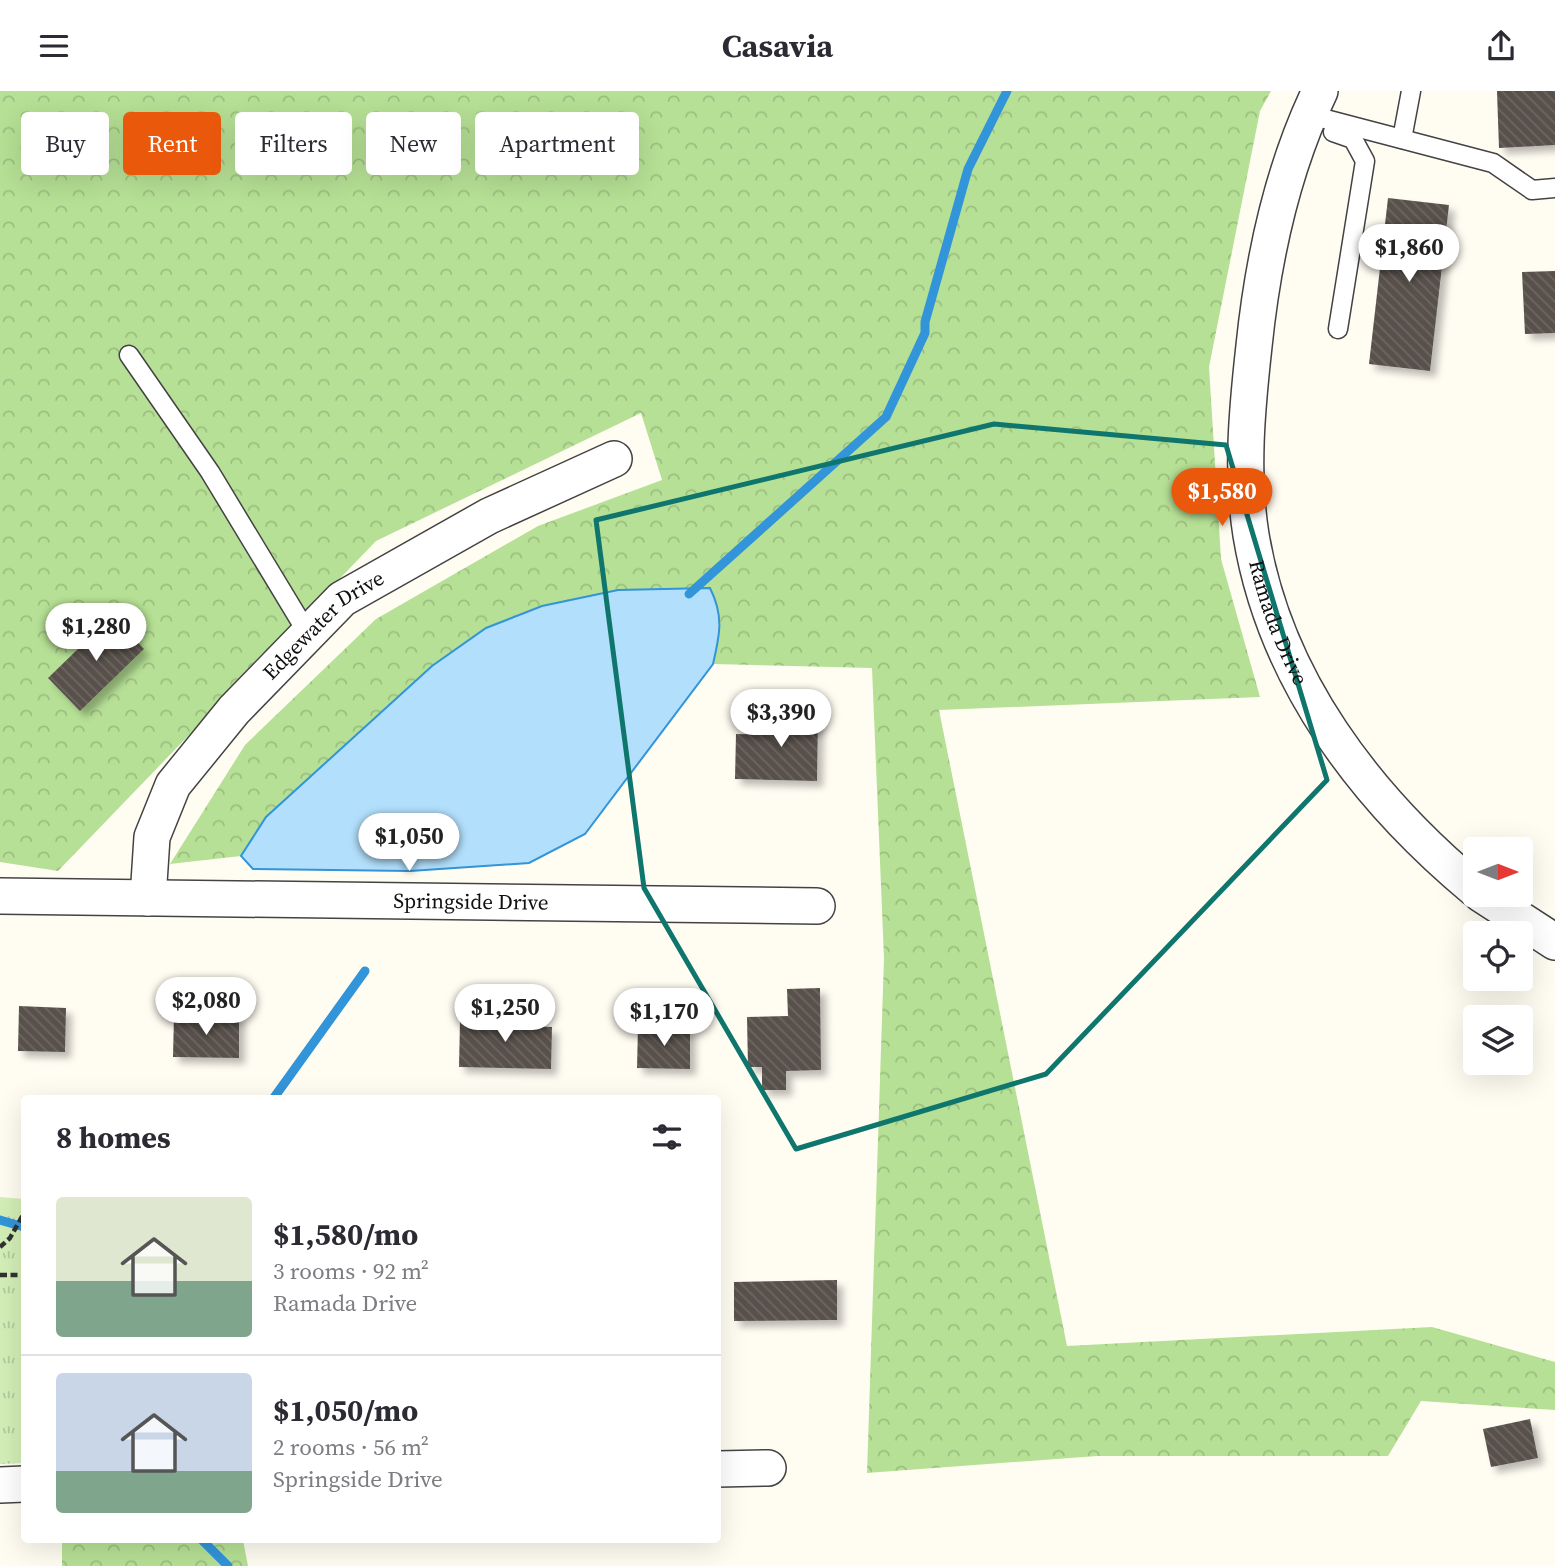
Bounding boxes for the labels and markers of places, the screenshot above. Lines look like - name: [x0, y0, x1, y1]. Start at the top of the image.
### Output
- pin: $1,860: [1352, 225, 1466, 284]
- pin: $1,580: [1165, 469, 1279, 528]
- pin: $1,280: [39, 603, 153, 663]
- pin: $3,390: [724, 689, 838, 749]
- pin: $1,050: [352, 813, 466, 873]
- pin: $2,080: [149, 977, 263, 1037]
- pin: $1,250: [448, 985, 562, 1044]
- pin: $1,170: [607, 989, 721, 1048]

